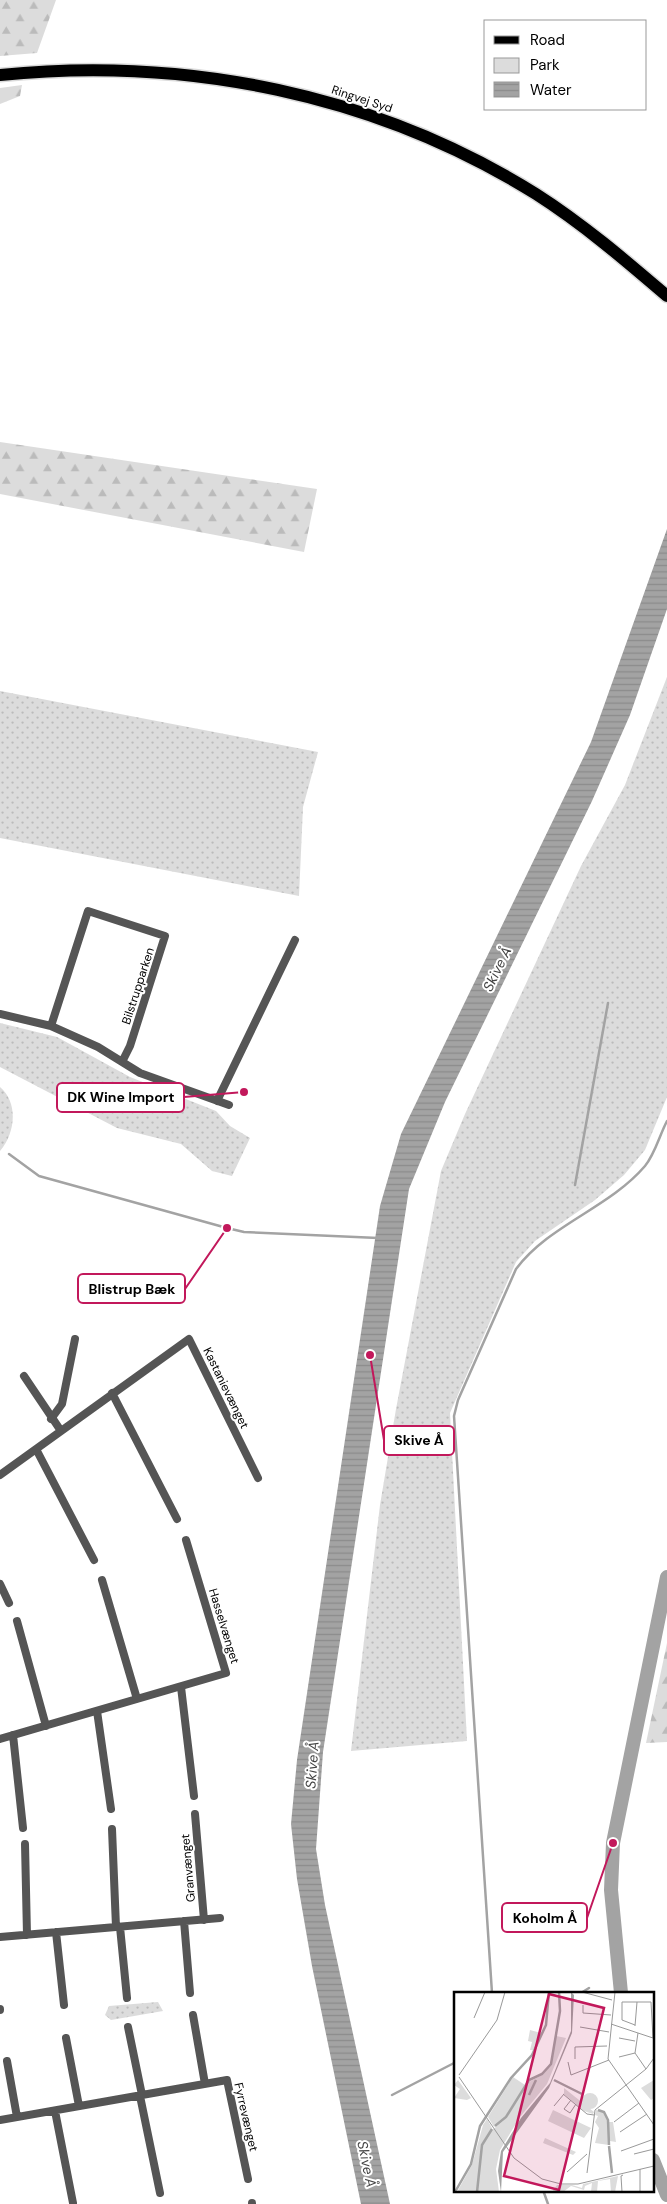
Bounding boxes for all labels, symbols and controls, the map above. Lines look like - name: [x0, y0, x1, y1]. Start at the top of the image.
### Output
- legend: [484, 20, 647, 110]
- text: Road: [530, 30, 565, 50]
- text: Park: [530, 55, 560, 75]
- text: Water: [530, 80, 572, 100]
- street label: Ringvej Syd: [329, 82, 395, 116]
- water label: Skive Å: [479, 944, 515, 994]
- street label: Bilstrupparken: [118, 945, 158, 1026]
- callout: DK Wine Import: [57, 1083, 184, 1112]
- text: DK Wine Import: [67, 1088, 175, 1106]
- callout: Blistrup Bæk: [78, 1274, 185, 1303]
- text: Blistrup Bæk: [89, 1280, 175, 1298]
- street label: Kastanievænget: [199, 1345, 253, 1431]
- callout: Skive Å: [384, 1426, 454, 1455]
- text: Skive Å: [394, 1431, 444, 1449]
- street label: Hasselvænget: [205, 1586, 243, 1666]
- water label: Skive Å: [301, 1741, 323, 1789]
- street label: Granvænget: [177, 1833, 199, 1903]
- callout: Koholm Å: [502, 1903, 587, 1932]
- text: Koholm Å: [513, 1909, 577, 1927]
- inset map: [454, 1992, 654, 2192]
- street label: Fyrrevænget: [230, 2081, 262, 2153]
- water label: Skive Å: [353, 2139, 381, 2189]

